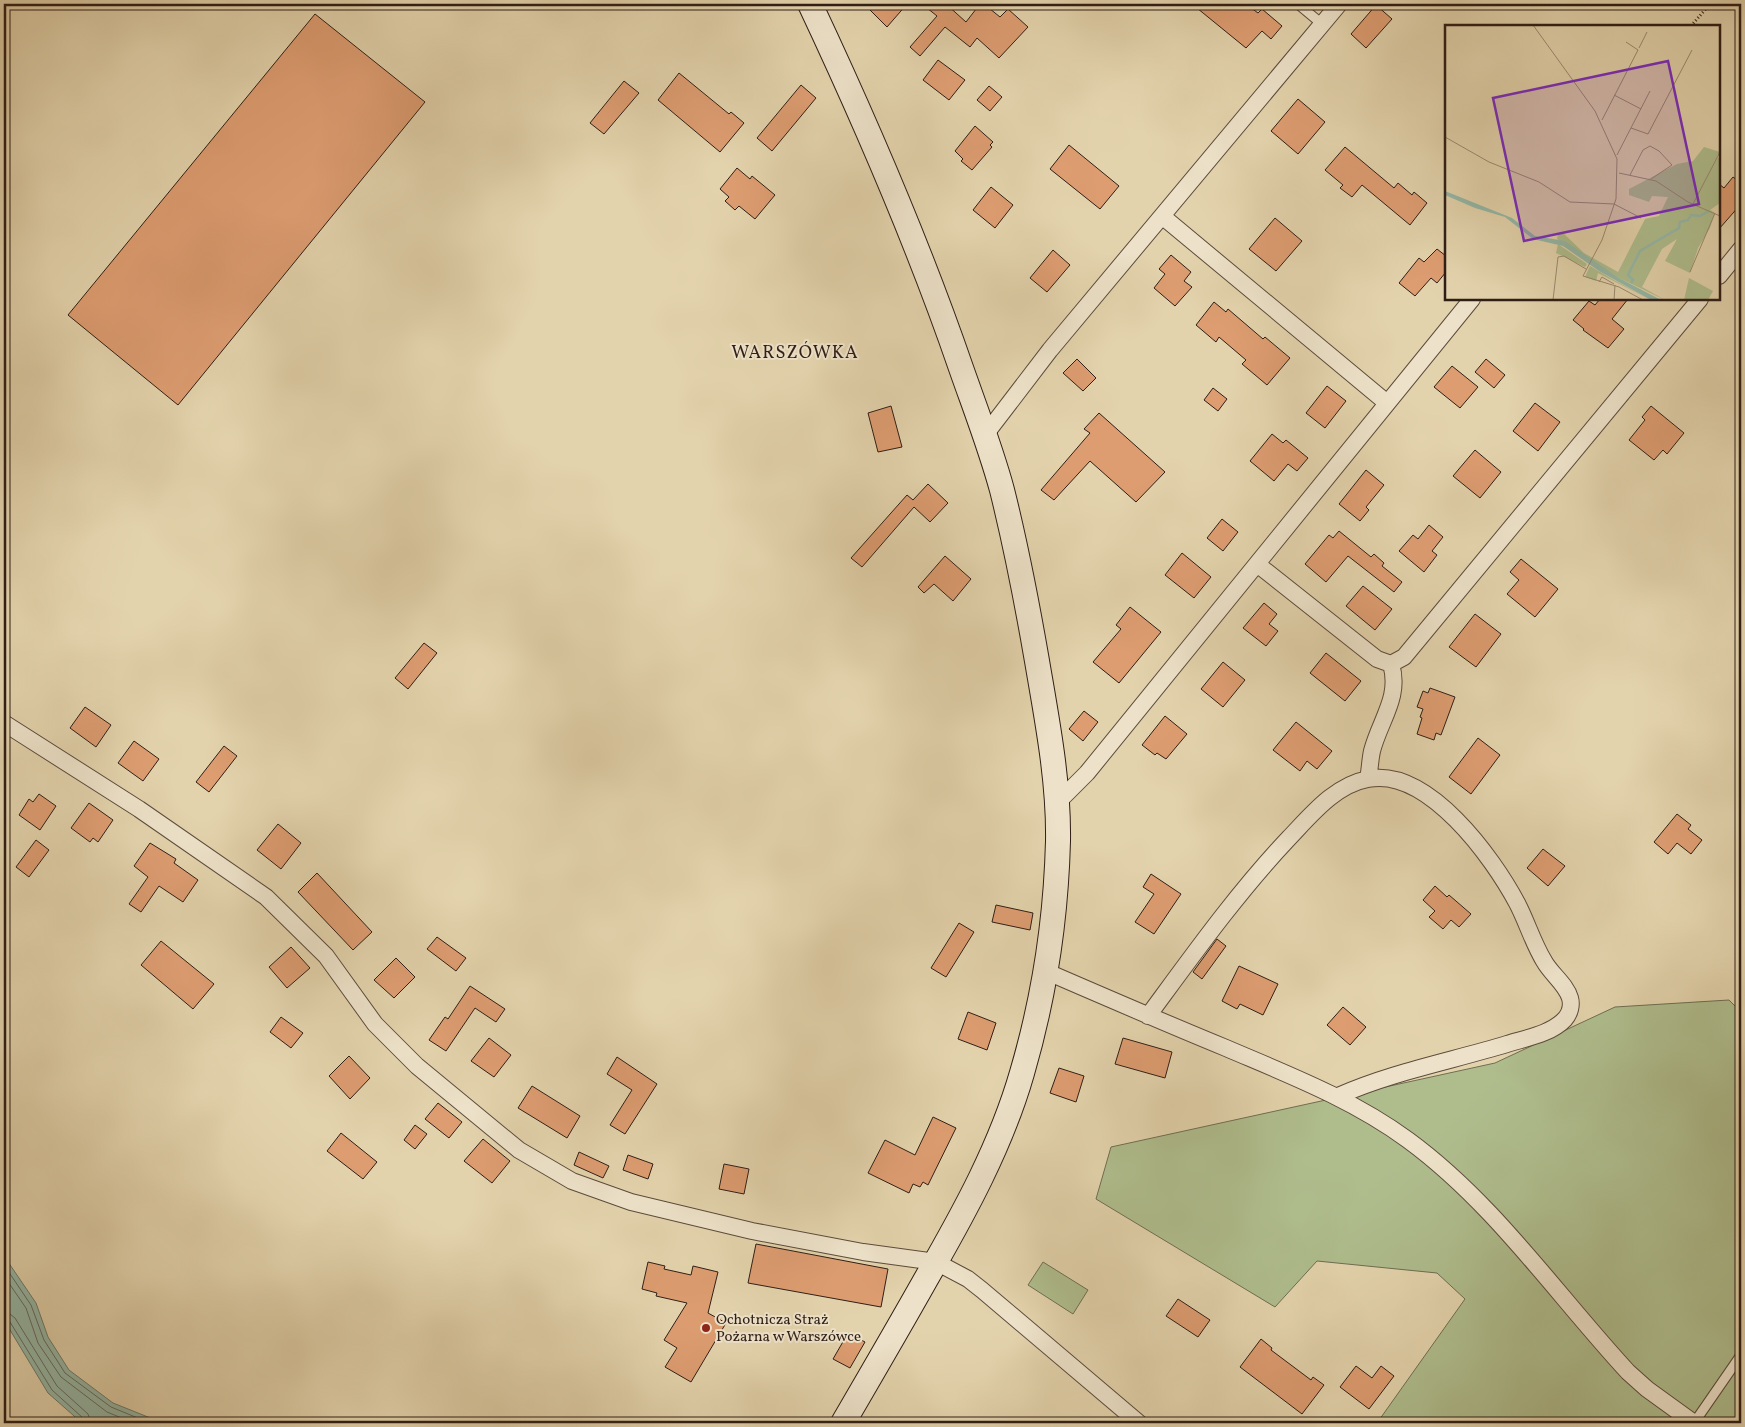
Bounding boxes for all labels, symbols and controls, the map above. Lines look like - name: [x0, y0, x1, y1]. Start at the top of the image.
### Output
- inset map: [1445, 25, 1720, 300]
- district label: WARSZÓWKA: [731, 341, 859, 366]
- place label: Ochotnicza Straż Pożarna w Warszówce: [716, 1310, 861, 1348]
- marker: Ochotnicza Straż Pożarna w Warszówce: [700, 1322, 712, 1334]

